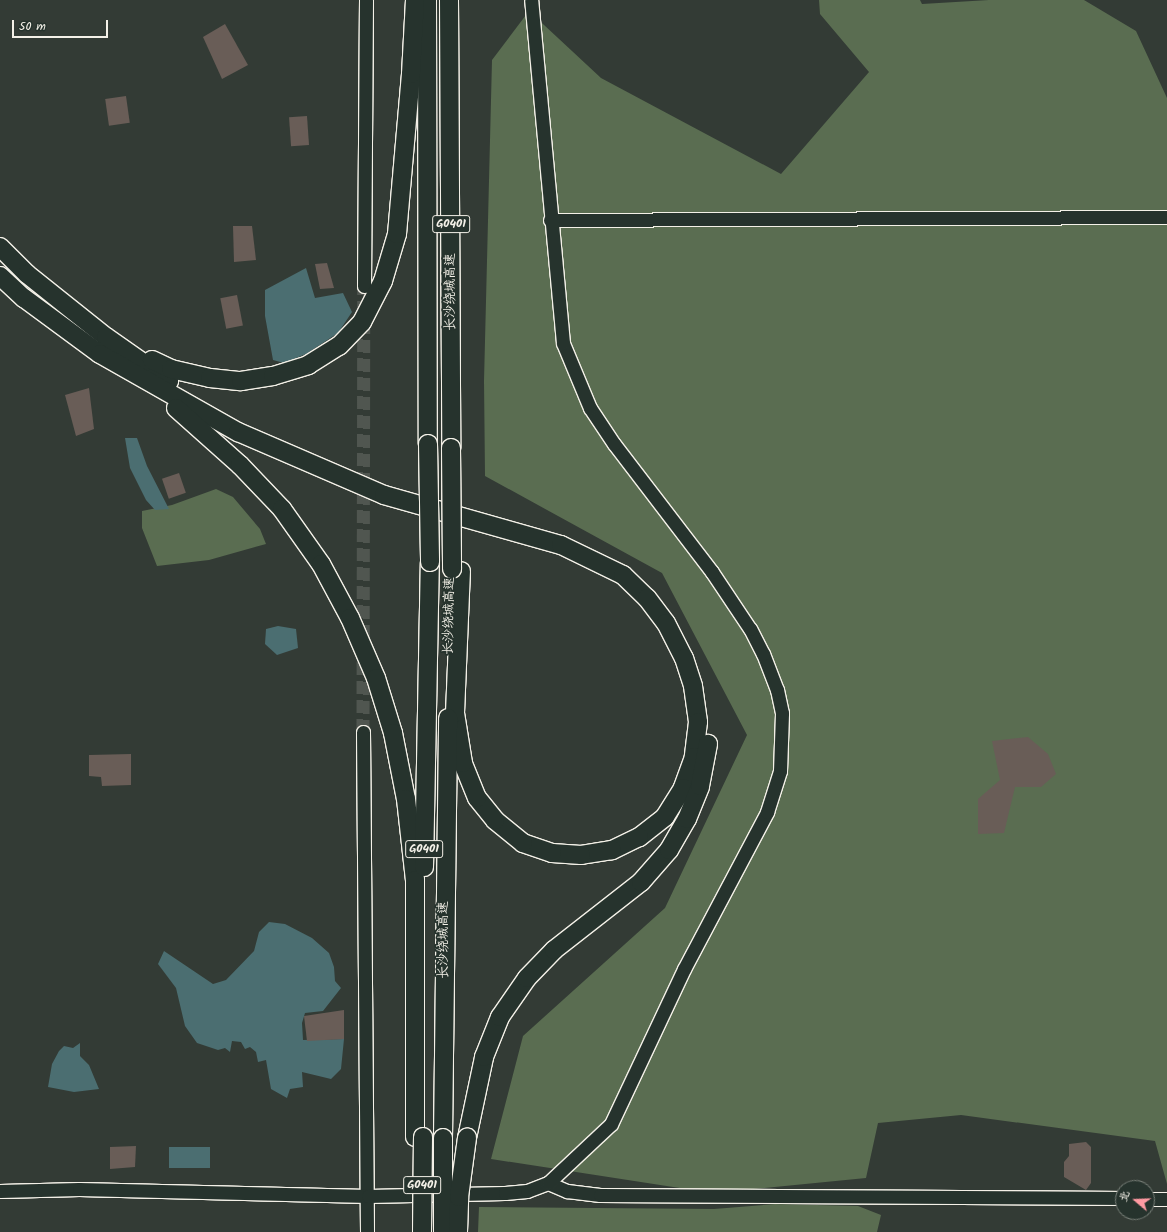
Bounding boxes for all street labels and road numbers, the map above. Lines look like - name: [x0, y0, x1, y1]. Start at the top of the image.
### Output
- road number: G0401: [432, 214, 470, 234]
- street label: 长沙绕城高速: [443, 253, 459, 331]
- street label: 长沙绕城高速: [442, 577, 458, 655]
- road number: G0401: [405, 839, 443, 859]
- street label: 长沙绕城高速: [436, 901, 452, 979]
- road number: G0401: [403, 1175, 441, 1195]

